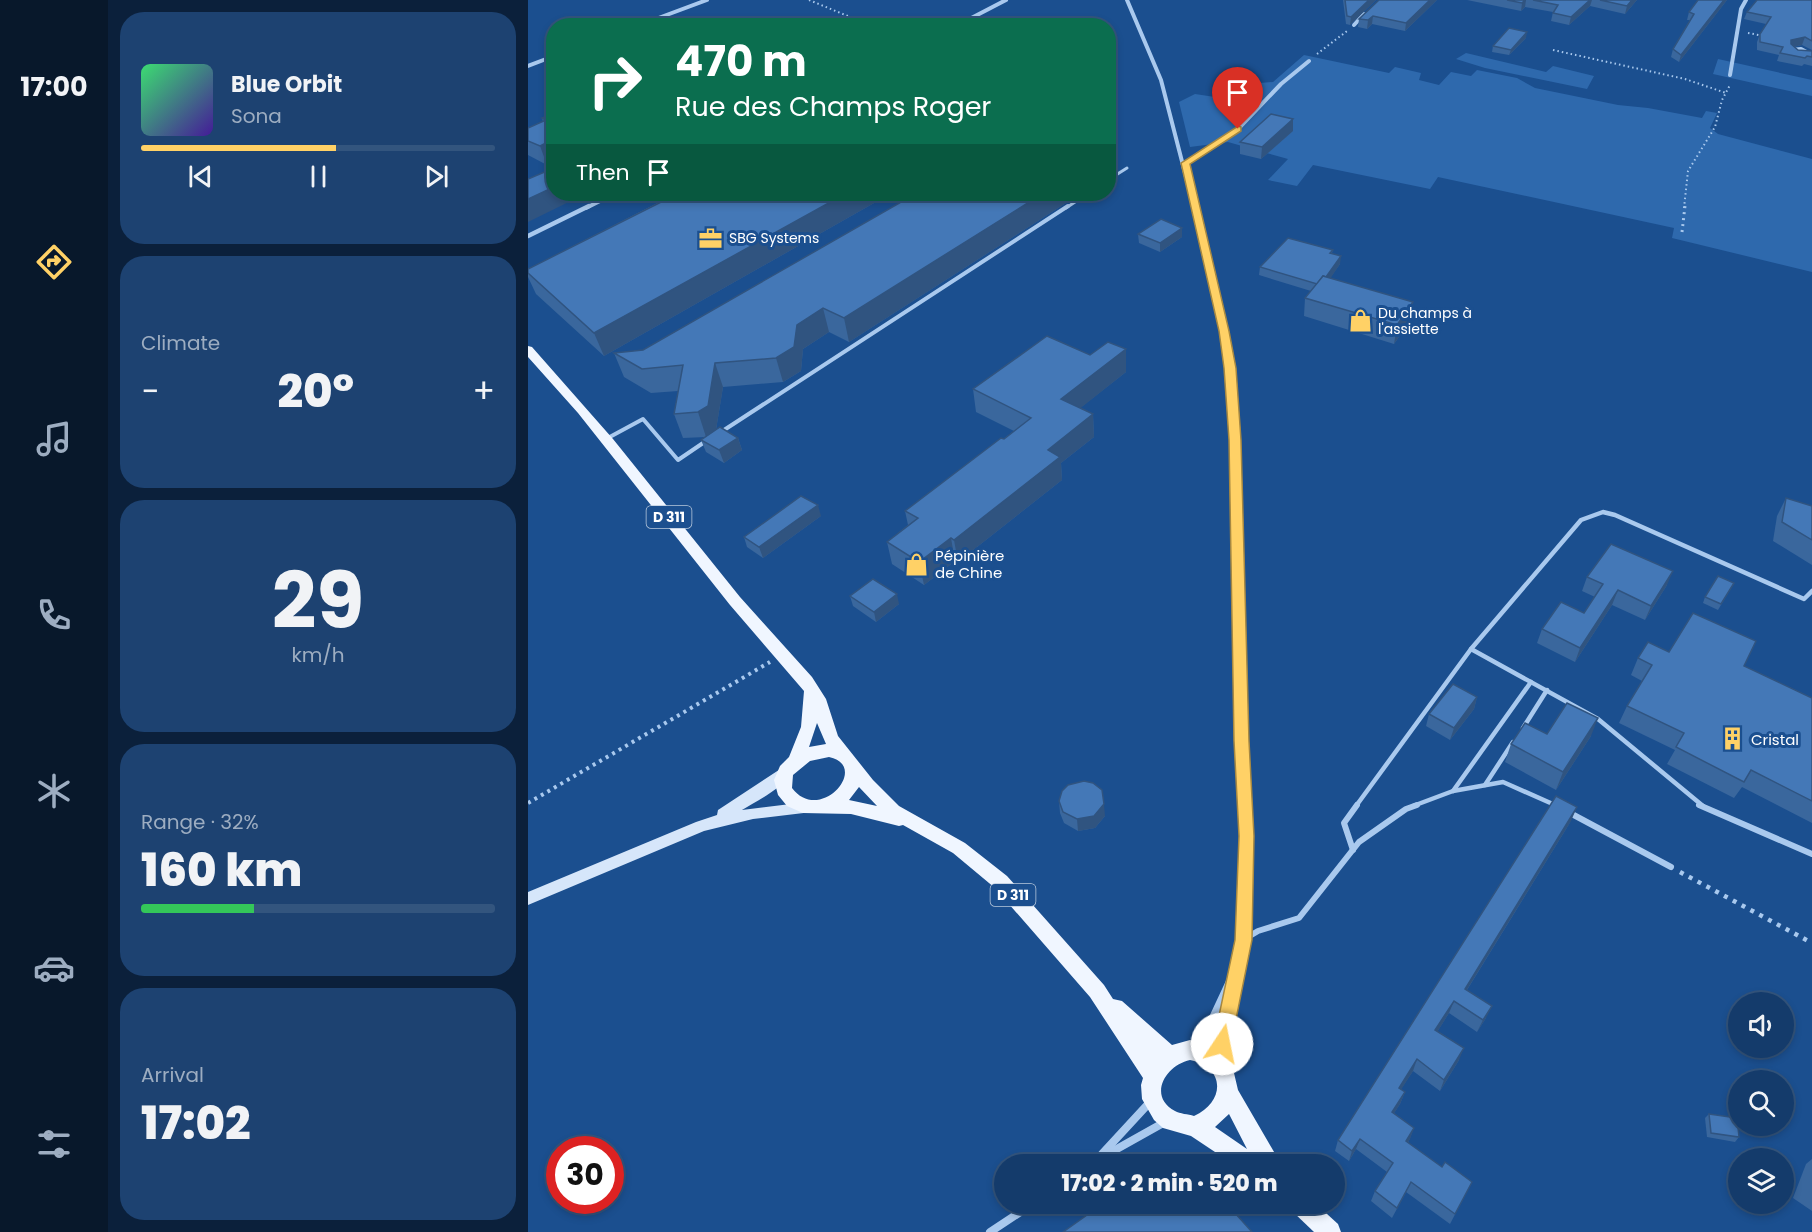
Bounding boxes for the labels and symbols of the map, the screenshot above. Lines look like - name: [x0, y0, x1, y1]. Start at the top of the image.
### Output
- pin: [1212, 67, 1263, 129]
- office icon: SBG Systems: [698, 225, 724, 251]
- place label: SBG Systems: [729, 228, 819, 248]
- place label: Du champs à l'assiette: [1378, 303, 1472, 339]
- shop icon: Du champs à l'assiette: [1347, 308, 1373, 334]
- road number: D 311: [646, 506, 692, 528]
- place label: Pépinière de Chine: [935, 545, 1004, 583]
- shop icon: Pépinière de Chine: [904, 551, 930, 577]
- building icon: Cristal: [1720, 726, 1746, 752]
- place label: Cristal: [1751, 729, 1799, 750]
- road number: D 311: [990, 884, 1036, 906]
- position arrow: [1190, 1012, 1254, 1076]
- speed limit sign: 30: [546, 1136, 624, 1214]

